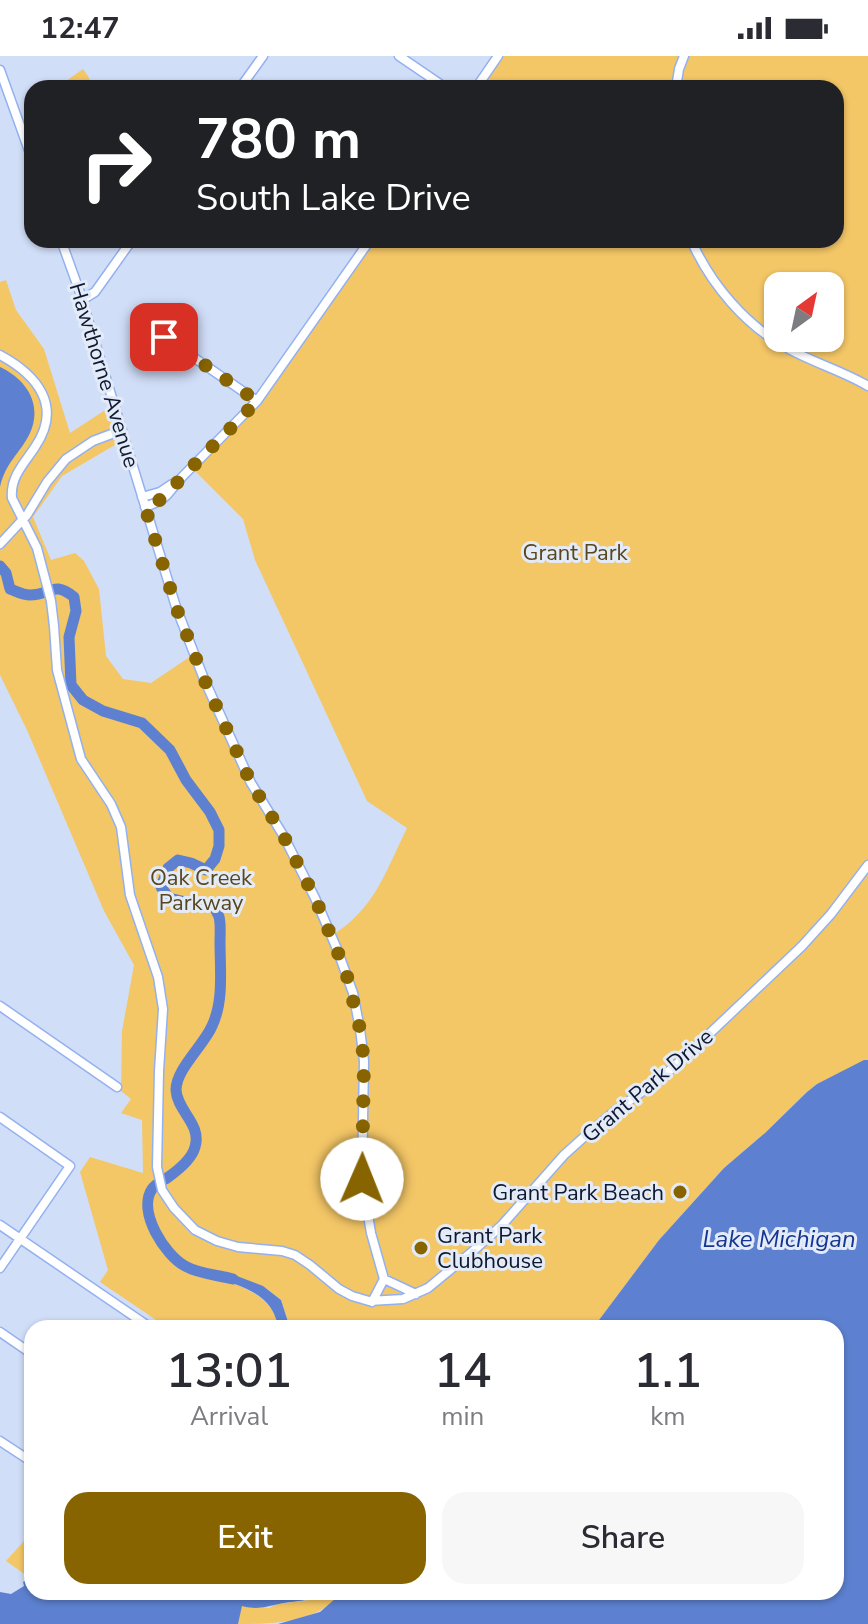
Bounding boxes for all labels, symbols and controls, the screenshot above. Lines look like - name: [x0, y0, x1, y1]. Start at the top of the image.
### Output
- text: 12:47: [40, 8, 119, 49]
- text: 780 m: [196, 101, 361, 178]
- icon: right: [64, 112, 168, 216]
- text: South Lake Drive: [196, 174, 471, 223]
- north arrow: [764, 272, 844, 352]
- map controls: [764, 272, 844, 352]
- street label: Hawthorne Avenue: [62, 279, 146, 472]
- pin: [130, 303, 198, 371]
- icon: arrive: [142, 315, 186, 359]
- park label: Grant Park: [522, 538, 629, 568]
- park label: Oak Creek Parkway: [150, 863, 253, 918]
- street label: Grant Park Drive: [576, 1022, 720, 1150]
- position arrow: [320, 1137, 404, 1221]
- place label: Grant Park Beach: [492, 1178, 664, 1208]
- marker: Grant Park Beach: [671, 1183, 689, 1201]
- place label: Grant Park Clubhouse: [437, 1221, 543, 1276]
- water label: Lake Michigan: [702, 1223, 856, 1255]
- marker: Grant Park Clubhouse: [412, 1239, 430, 1257]
- text: 13:01: [166, 1338, 292, 1404]
- text: 14: [434, 1338, 492, 1404]
- text: 1.1: [633, 1338, 702, 1404]
- text: Arrival: [190, 1399, 268, 1434]
- text: min: [441, 1399, 484, 1434]
- text: km: [650, 1399, 685, 1434]
- button: Exit: [64, 1492, 426, 1584]
- button: Share: [442, 1492, 804, 1584]

